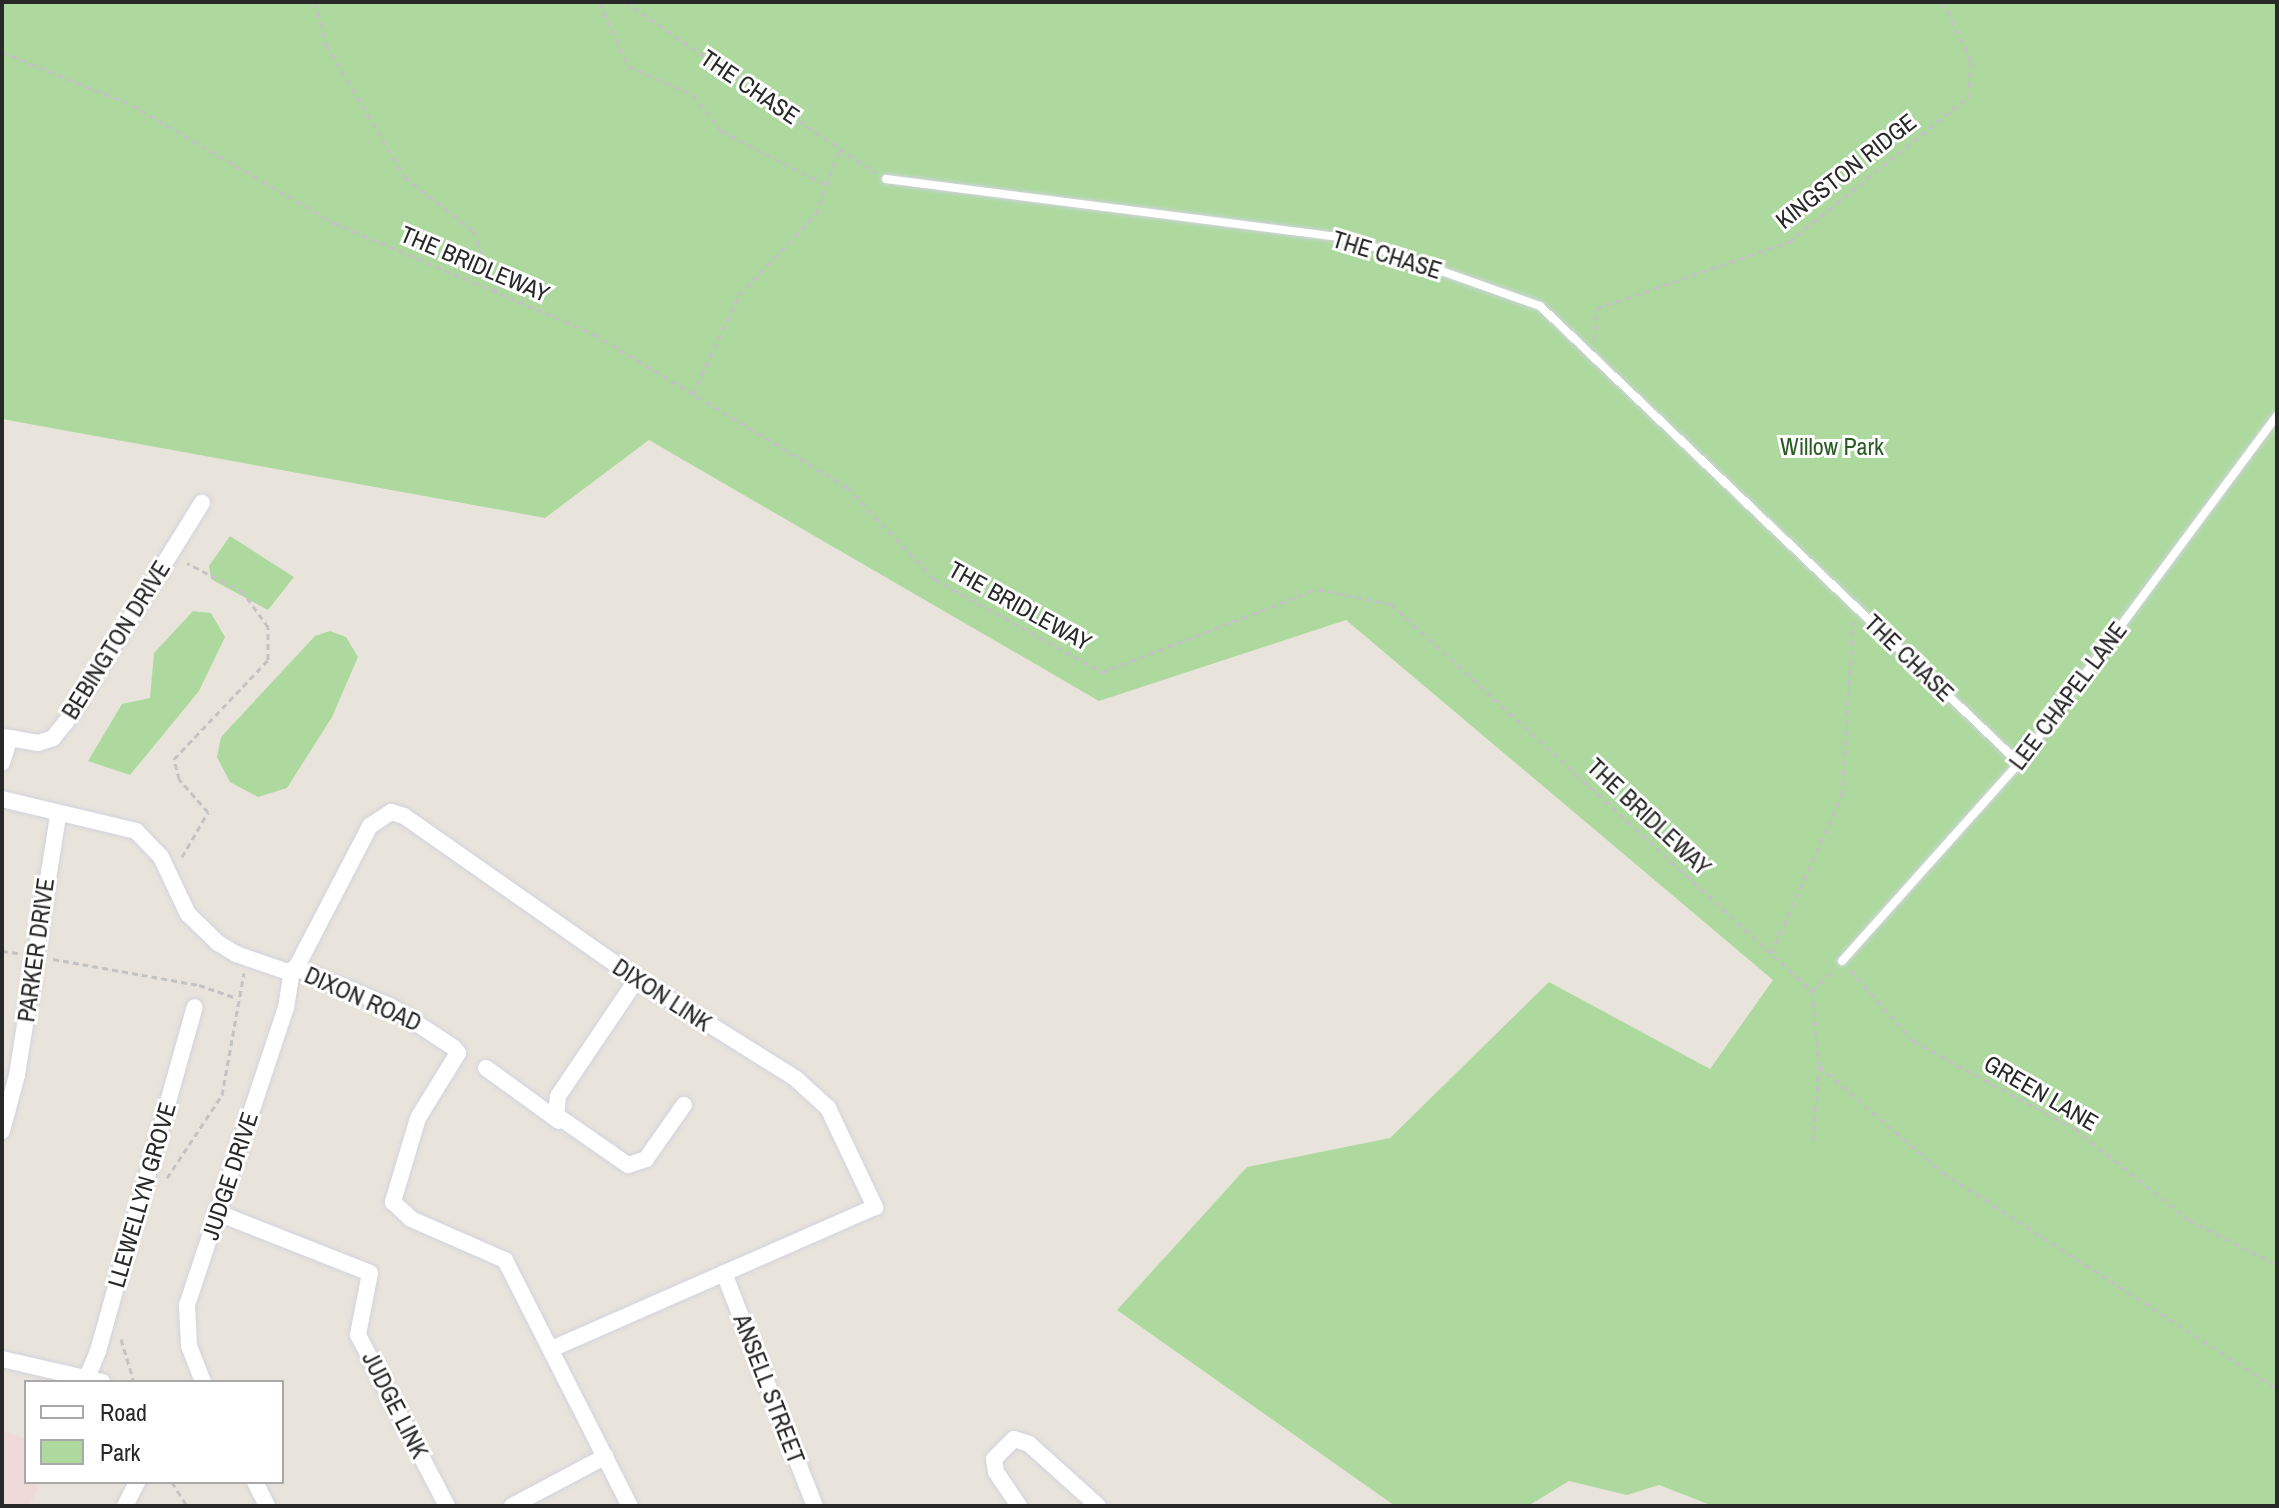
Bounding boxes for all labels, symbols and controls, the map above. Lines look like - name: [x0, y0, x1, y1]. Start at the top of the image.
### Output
- street label: THE CHASE: [695, 44, 805, 130]
- street label: KINGSTON RIDGE: [1770, 107, 1922, 235]
- street label: THE BRIDLEWAY: [396, 220, 554, 308]
- street label: THE CHASE: [1329, 225, 1445, 285]
- park label: Willow Park: [1780, 433, 1884, 461]
- street label: THE BRIDLEWAY: [944, 555, 1096, 657]
- street label: BEBINGTON DRIVE: [56, 556, 176, 724]
- street label: THE CHASE: [1858, 609, 1960, 707]
- street label: LEE CHAPEL LANE: [2003, 616, 2133, 776]
- street label: THE BRIDLEWAY: [1581, 752, 1717, 882]
- street label: PARKER DRIVE: [12, 876, 60, 1024]
- street label: DIXON LINK: [607, 953, 717, 1037]
- street label: DIXON ROAD: [300, 960, 426, 1038]
- street label: GREEN LANE: [1979, 1049, 2103, 1137]
- street label: LLEWELLYN GROVE: [102, 1099, 182, 1291]
- street label: JUDGE DRIVE: [196, 1109, 264, 1243]
- street label: ANSELL STREET: [727, 1310, 811, 1468]
- street label: JUDGE LINK: [356, 1347, 434, 1463]
- legend: [24, 1380, 284, 1484]
- text: Road: [100, 1396, 147, 1428]
- text: Park: [100, 1436, 140, 1468]

